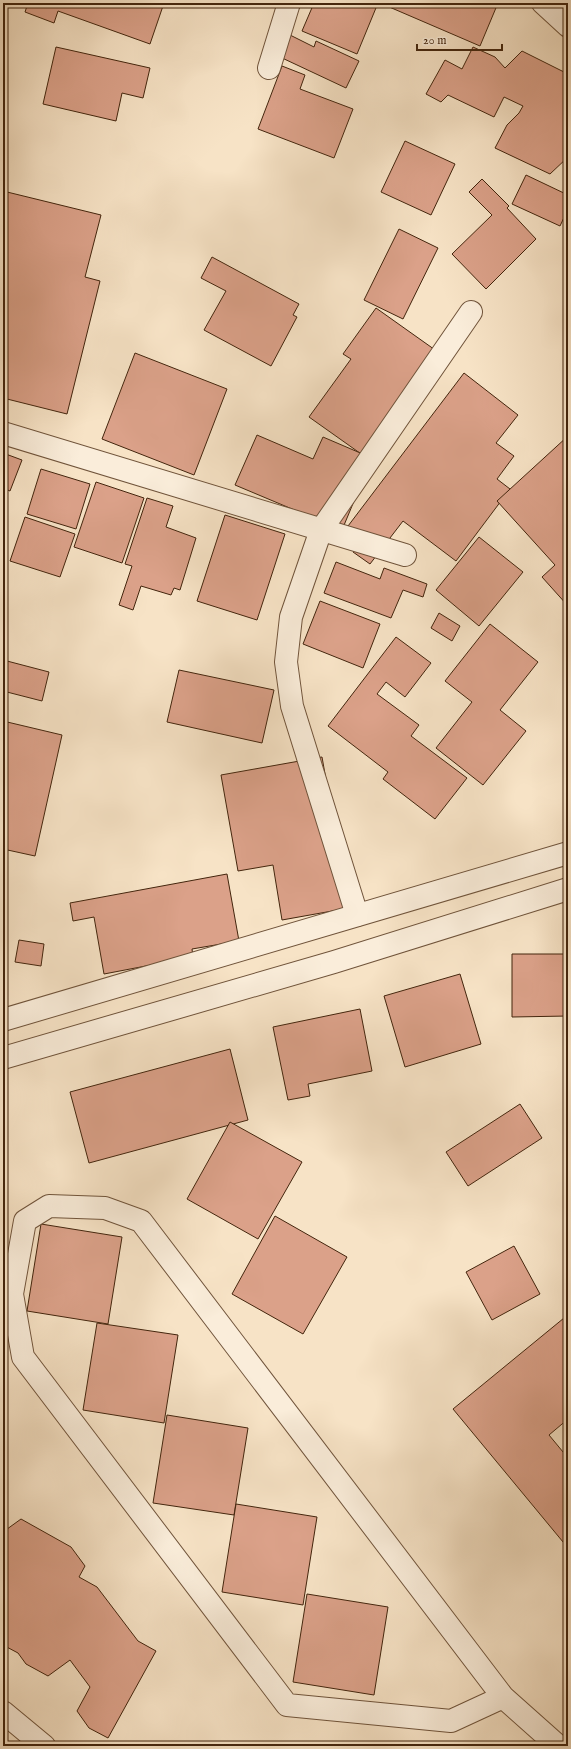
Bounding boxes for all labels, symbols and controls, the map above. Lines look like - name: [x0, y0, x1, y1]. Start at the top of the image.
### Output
- scale bar: [417, 26, 502, 52]
- text: 20 m: [423, 33, 446, 48]

